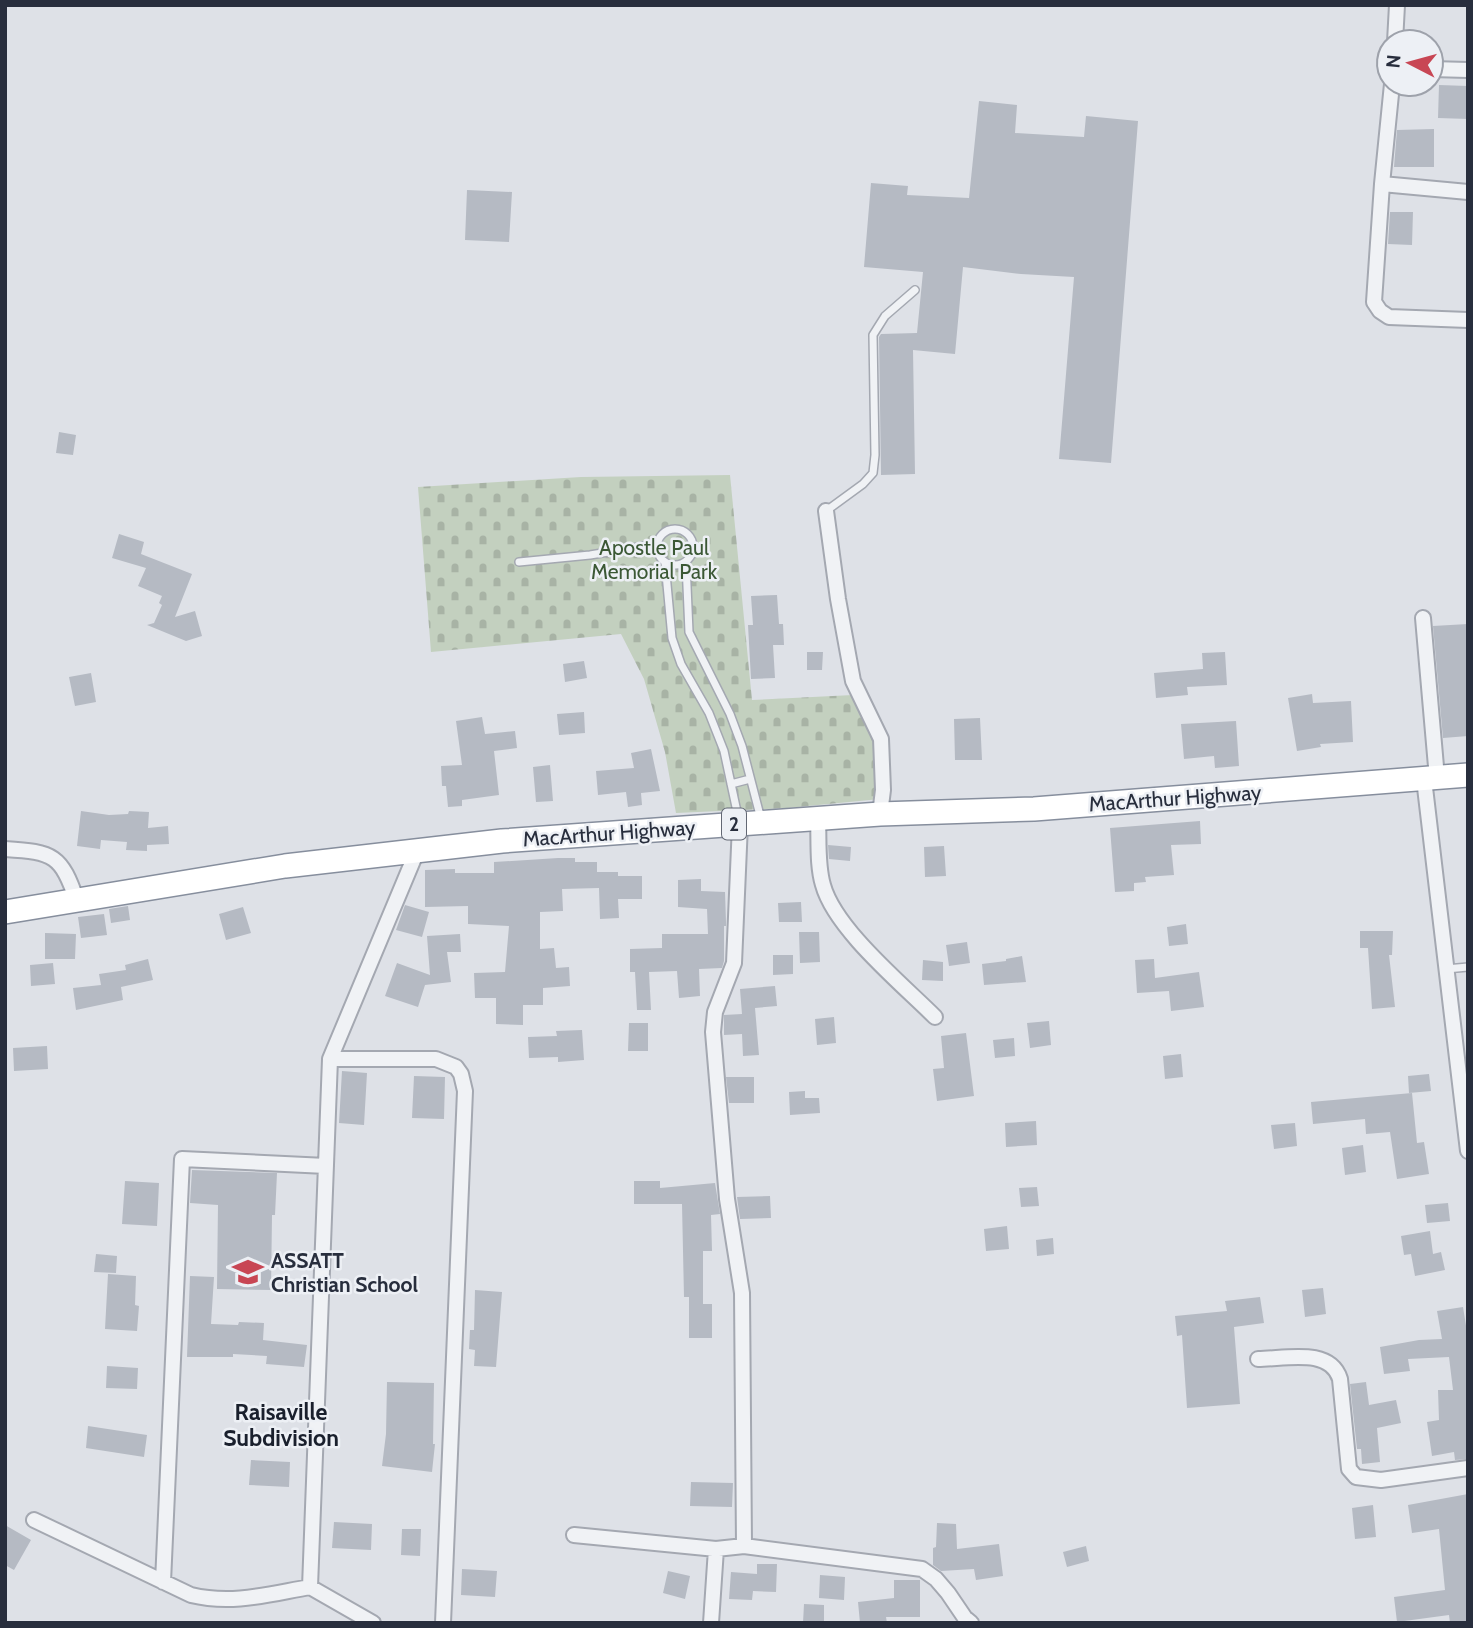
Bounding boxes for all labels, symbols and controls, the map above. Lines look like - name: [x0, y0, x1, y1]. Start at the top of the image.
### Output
- north arrow: [1375, 28, 1445, 98]
- text: N: [1381, 53, 1406, 69]
- park label: Apostle Paul Memorial Park: [591, 535, 718, 584]
- street label: MacArthur Highway: [1088, 779, 1263, 817]
- road number: 2: [722, 808, 746, 839]
- street label: MacArthur Highway: [522, 814, 697, 852]
- place label: ASSATT Christian School: [271, 1248, 418, 1297]
- school or university icon: ASSATT Christian School: [231, 1255, 265, 1289]
- district label: Raisaville Subdivision: [223, 1398, 339, 1452]

